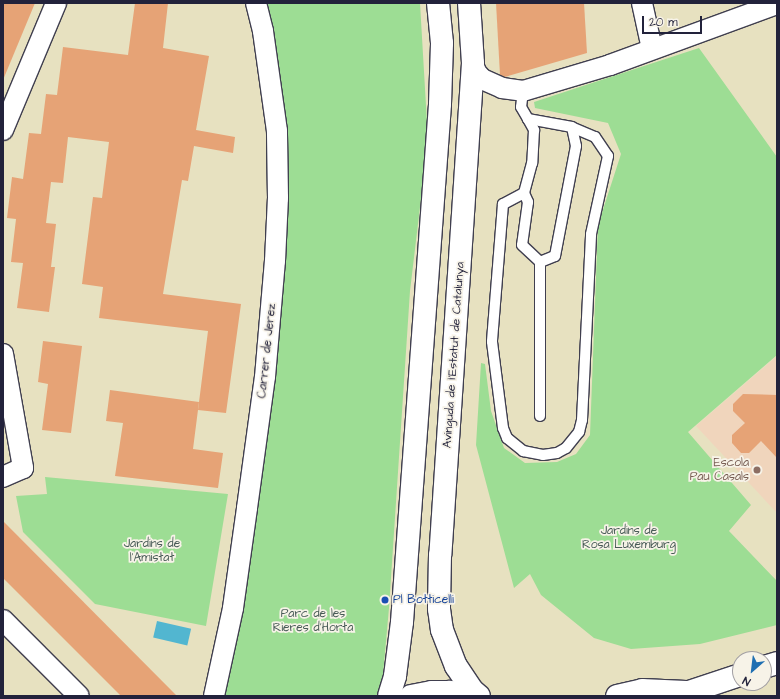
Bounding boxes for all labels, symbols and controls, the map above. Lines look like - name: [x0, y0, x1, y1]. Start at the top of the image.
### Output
- scale bar: [644, 8, 704, 34]
- text: 20 m: [649, 14, 678, 31]
- street label: Avinguda de l'Estatut de Catalunya: [440, 261, 468, 449]
- street label: Carrer de Jerez: [255, 303, 279, 399]
- place label: Escola Pau Casals: [690, 456, 749, 484]
- marker: Escola Pau Casals: [752, 465, 762, 475]
- park label: Jardins de Rosa Luxemburg: [582, 524, 676, 552]
- park label: Jardins de l'Amistat: [124, 537, 180, 565]
- place label: Pl Botticelli: [393, 593, 454, 607]
- marker: Pl Botticelli: [380, 595, 390, 605]
- park label: Parc de les Rieres d'Horta: [273, 607, 353, 635]
- north arrow: [732, 651, 772, 691]
- text: N: [740, 673, 753, 689]

